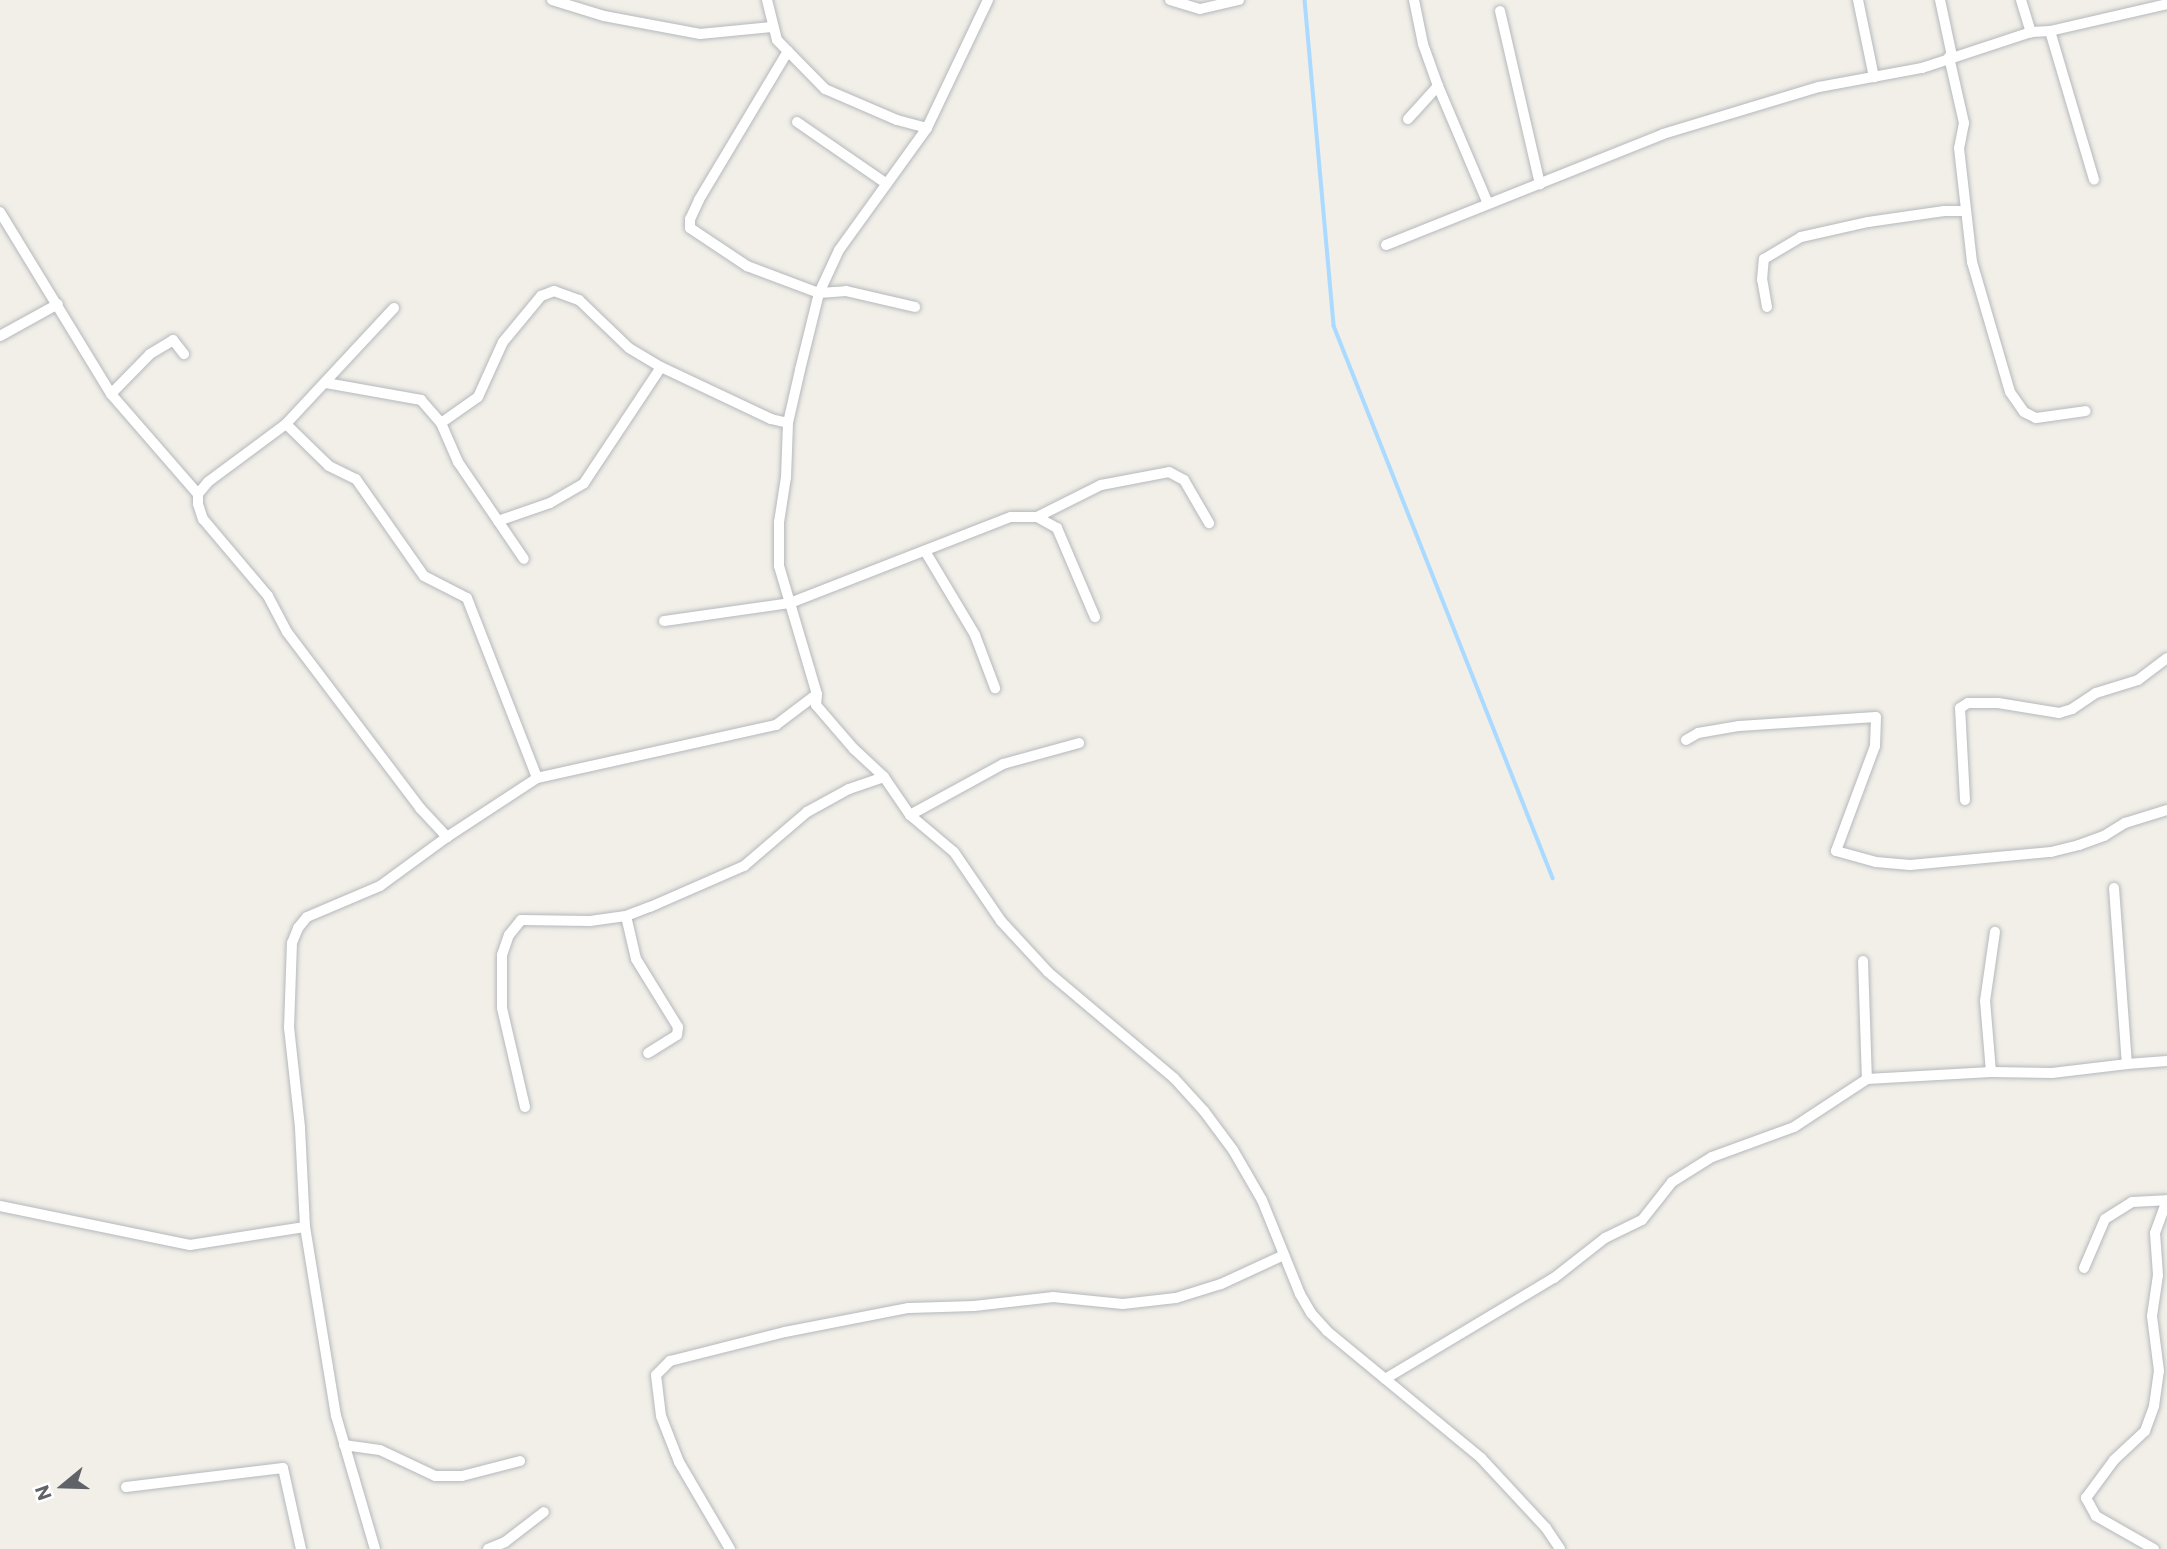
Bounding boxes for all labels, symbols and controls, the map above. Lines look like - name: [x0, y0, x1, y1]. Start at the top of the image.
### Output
- north arrow: [28, 1451, 98, 1521]
- text: N: [29, 1483, 56, 1503]

